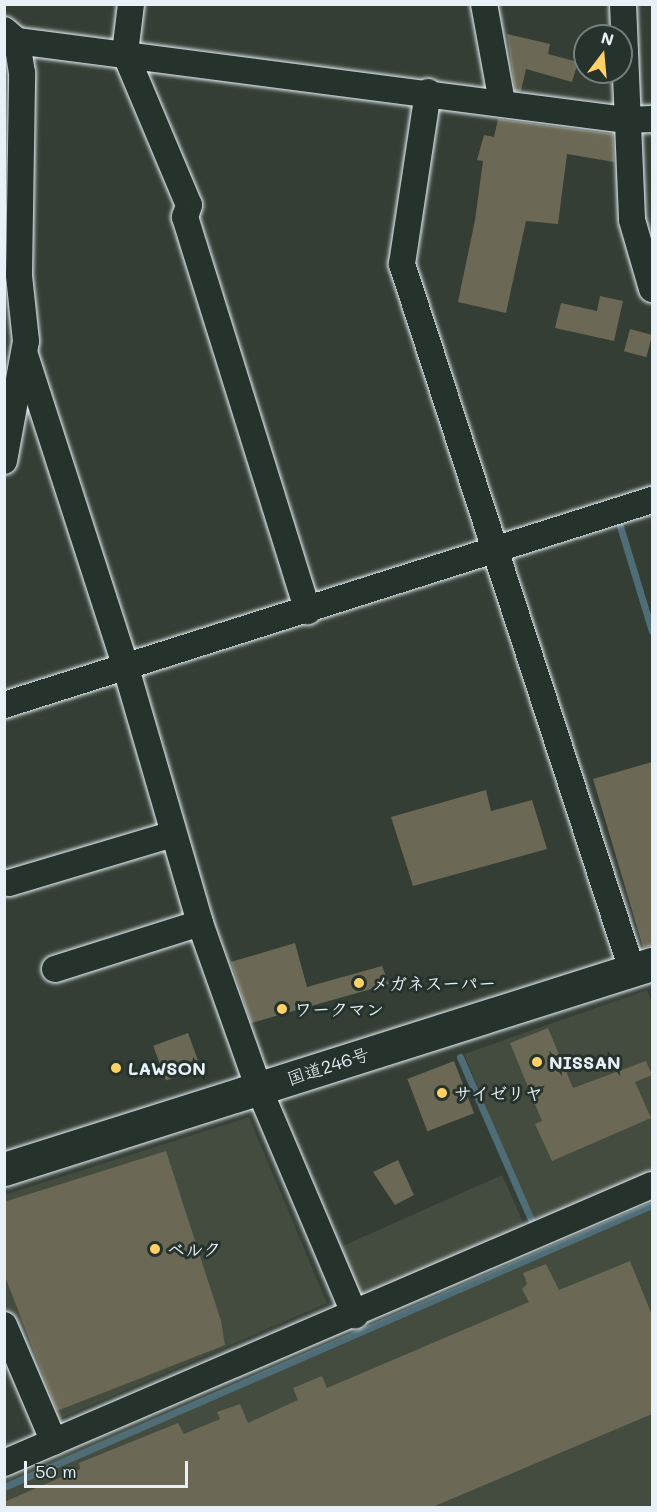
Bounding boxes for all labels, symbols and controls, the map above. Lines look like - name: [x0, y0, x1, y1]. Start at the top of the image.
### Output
- north arrow: [573, 24, 633, 84]
- text: N: [599, 26, 616, 50]
- place label: メガネスーパー: [371, 972, 496, 994]
- marker: メガネスーパー: [352, 976, 366, 990]
- place label: ワークマン: [294, 998, 384, 1020]
- marker: ワークマン: [275, 1002, 289, 1016]
- street label: 国道246号: [284, 1043, 372, 1089]
- place label: NISSAN: [549, 1051, 621, 1073]
- marker: NISSAN: [530, 1055, 544, 1069]
- place label: LAWSON: [128, 1057, 206, 1079]
- marker: LAWSON: [109, 1061, 123, 1075]
- place label: サイゼリヤ: [454, 1082, 544, 1104]
- marker: サイゼリヤ: [435, 1086, 449, 1100]
- place label: ベルク: [167, 1238, 221, 1260]
- marker: ベルク: [148, 1242, 162, 1256]
- scale bar: [27, 1449, 190, 1487]
- text: 50 m: [35, 1459, 77, 1483]

